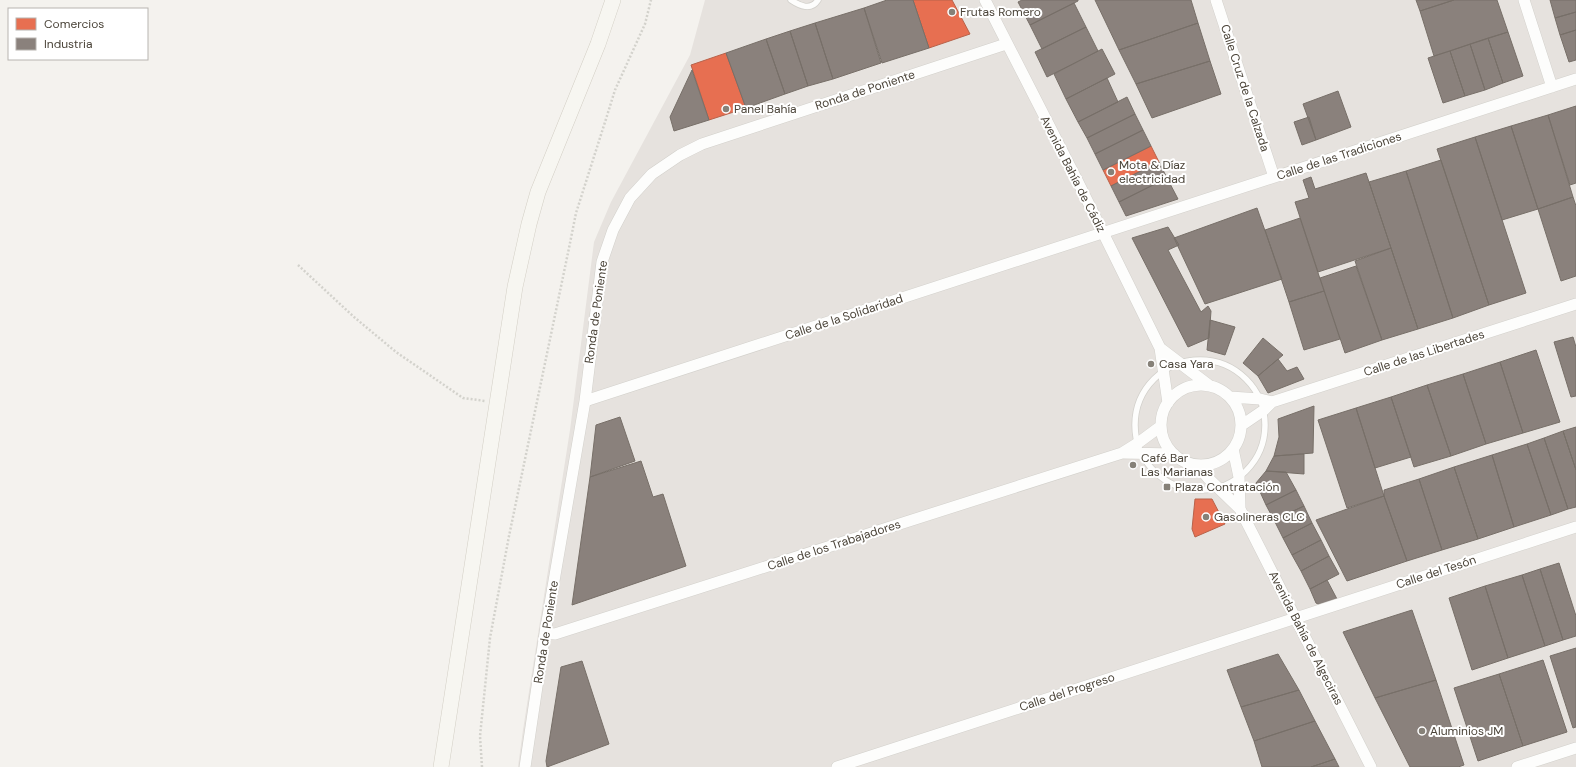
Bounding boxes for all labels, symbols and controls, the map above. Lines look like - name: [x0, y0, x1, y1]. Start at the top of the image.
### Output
- place label: Frutas Romero: [960, 4, 1041, 20]
- marker: Frutas Romero: [947, 7, 957, 17]
- legend: [8, 8, 148, 60]
- text: Comercios: [44, 16, 104, 32]
- street label: Calle Cruz de la Calzada: [1217, 22, 1273, 154]
- text: Industria: [44, 36, 92, 52]
- street label: Ronda de Poniente: [813, 66, 917, 114]
- place label: Panel Bahía: [734, 101, 797, 117]
- marker: Panel Bahía: [721, 104, 731, 114]
- street label: Avenida Bahía de Cádiz: [1037, 113, 1109, 235]
- street label: Calle de las Tradiciones: [1274, 128, 1404, 184]
- place label: Mota & Díaz electricidad: [1119, 157, 1185, 187]
- marker: Mota & Díaz electricidad: [1106, 167, 1116, 177]
- street label: Ronda de Poniente: [581, 259, 611, 365]
- street label: Calle de la Solidaridad: [783, 290, 905, 344]
- street label: Calle de las Libertades: [1362, 326, 1486, 380]
- place label: Casa Yara: [1159, 356, 1213, 372]
- marker: Casa Yara: [1146, 359, 1156, 369]
- place label: Café Bar Las Marianas: [1141, 450, 1213, 480]
- marker: Café Bar Las Marianas: [1128, 460, 1138, 470]
- place label: Plaza Contratación: [1175, 479, 1280, 495]
- marker: Plaza Contratación: [1162, 482, 1172, 492]
- place label: Gasolineras CLC: [1214, 509, 1305, 525]
- marker: Gasolineras CLC: [1201, 512, 1211, 522]
- street label: Calle de los Trabajadores: [765, 516, 903, 574]
- street label: Calle del Tesón: [1394, 552, 1478, 592]
- street label: Avenida Bahía de Algeciras: [1265, 568, 1347, 708]
- street label: Ronda de Poniente: [530, 579, 562, 685]
- street label: Calle del Progreso: [1017, 669, 1117, 715]
- place label: Aluminios JM: [1430, 723, 1503, 739]
- marker: Aluminios JM: [1417, 726, 1427, 736]

